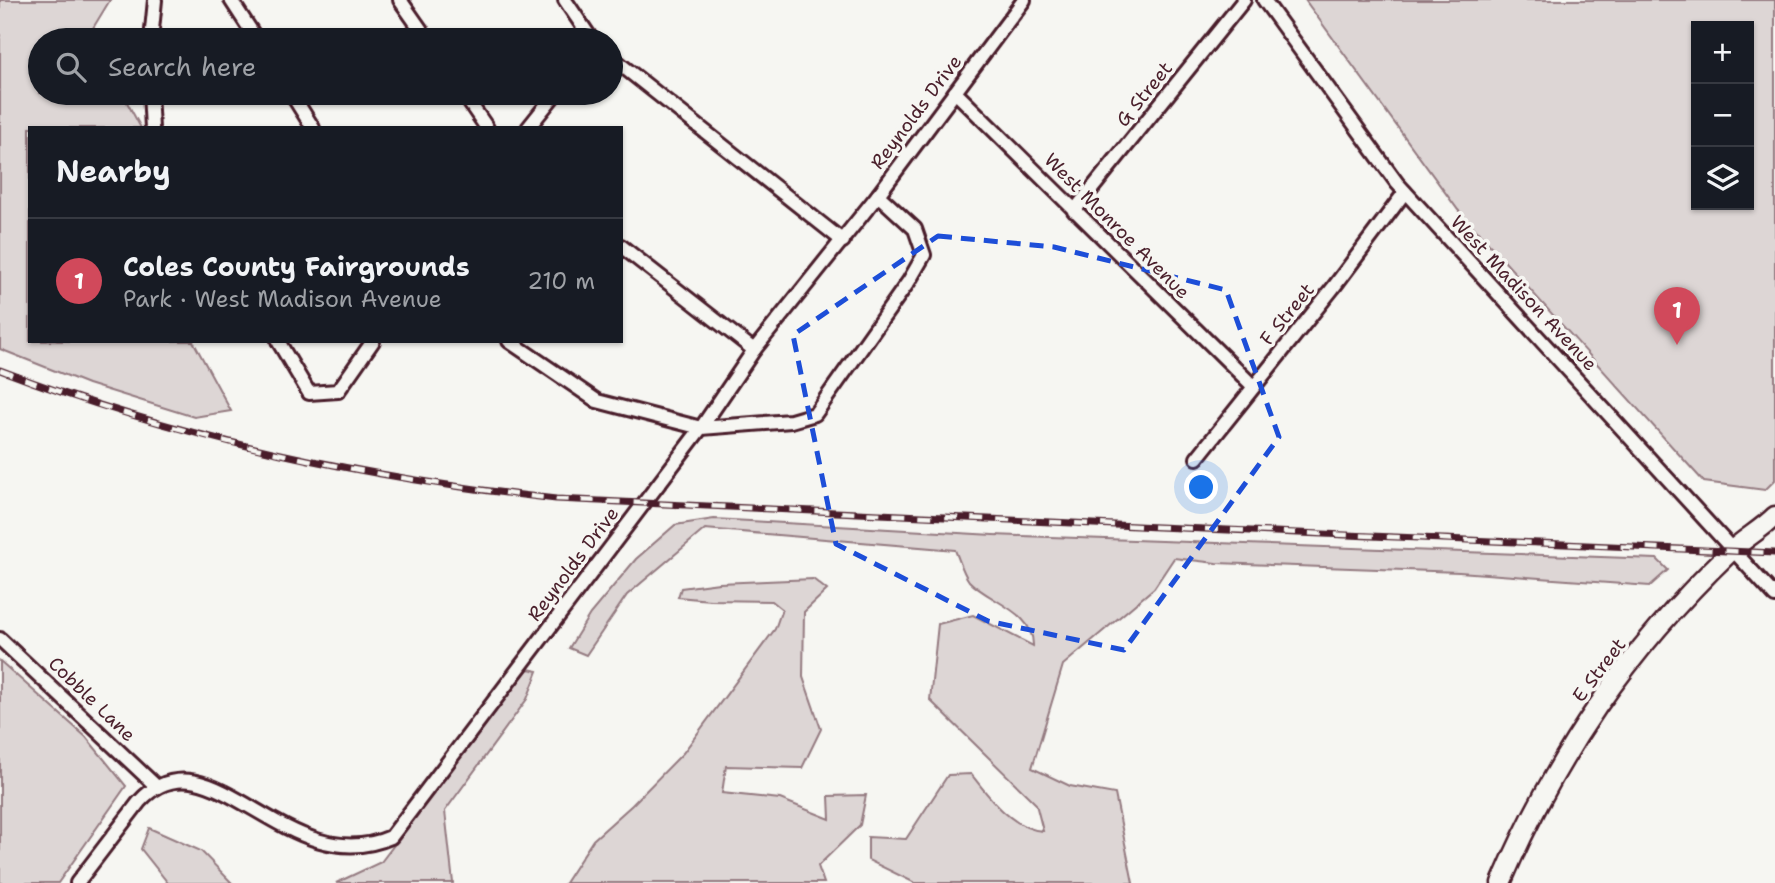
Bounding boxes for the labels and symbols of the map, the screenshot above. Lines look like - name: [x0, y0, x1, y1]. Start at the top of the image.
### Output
- street label: Reynolds Drive: [865, 50, 967, 174]
- street label: G Street: [1110, 56, 1178, 132]
- street label: West Monroe Avenue: [1039, 148, 1195, 304]
- street label: West Madison Avenue: [1445, 210, 1603, 376]
- street label: F Street: [1254, 278, 1320, 350]
- pin: 1: [1654, 287, 1700, 345]
- your location: [1184, 470, 1218, 504]
- street label: Reynolds Drive: [522, 502, 624, 626]
- street label: E Street: [1567, 633, 1631, 707]
- street label: Cobble Lane: [43, 651, 141, 747]

